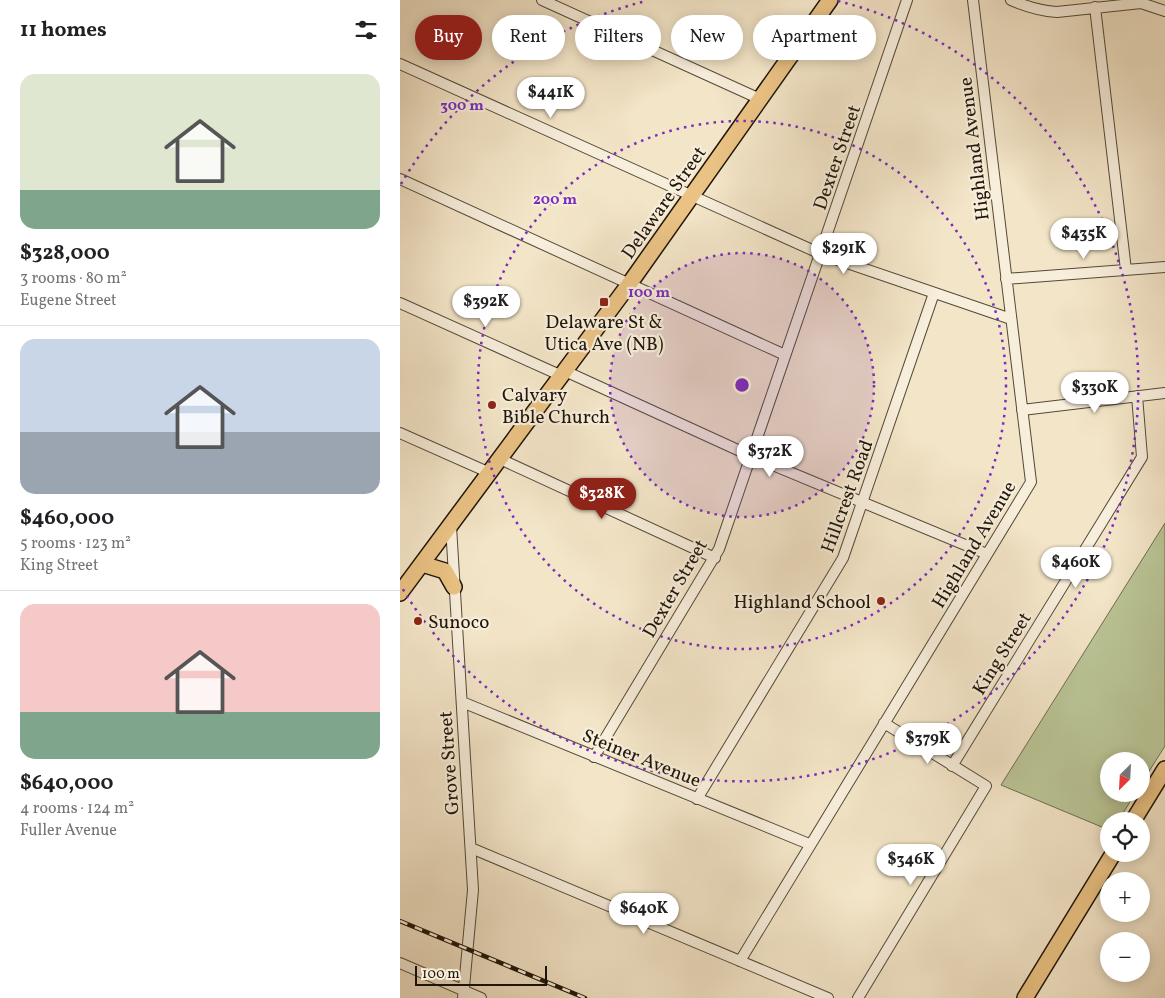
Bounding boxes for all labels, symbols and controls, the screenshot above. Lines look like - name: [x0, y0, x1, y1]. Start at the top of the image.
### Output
- chip: Buy: [415, 15, 482, 60]
- chip: Rent: [492, 15, 565, 60]
- chip: Filters: [575, 15, 661, 60]
- chip: New: [671, 15, 743, 60]
- chip: Apartment: [753, 15, 876, 60]
- text: 11 homes: [20, 16, 107, 45]
- icon: filters: [352, 16, 380, 44]
- pin: $441K: [516, 76, 586, 119]
- street label: Highland Avenue: [953, 76, 997, 222]
- text: $441K: [528, 82, 574, 104]
- text: 300 m: [440, 96, 484, 117]
- street label: Dexter Street: [808, 101, 868, 214]
- icon: home: [155, 106, 245, 196]
- street label: Delaware Street: [616, 141, 713, 265]
- text: 200 m: [533, 190, 577, 211]
- pin: $435K: [1049, 218, 1119, 260]
- text: $435K: [1061, 223, 1107, 245]
- pin: $291K: [809, 232, 879, 275]
- text: $291K: [822, 238, 866, 260]
- text: $328,000: [20, 239, 110, 268]
- text: 3 rooms · 80 m²: [20, 268, 127, 290]
- text: 100 m: [628, 283, 671, 304]
- pin: $392K: [451, 286, 521, 328]
- text: Eugene Street: [20, 290, 117, 312]
- text: $392K: [463, 291, 509, 313]
- marker: Delaware St & Utica Ave (NB): [598, 296, 610, 308]
- place label: Delaware St & Utica Ave (NB): [545, 310, 663, 358]
- icon: home: [155, 372, 245, 462]
- pin: $330K: [1060, 372, 1130, 414]
- centre of rings: [733, 376, 751, 394]
- text: $330K: [1072, 377, 1118, 399]
- place label: Calvary Bible Church: [502, 383, 610, 431]
- marker: Calvary Bible Church: [486, 399, 498, 411]
- pin: $372K: [735, 436, 805, 478]
- street label: Hillcrest Road: [815, 437, 880, 557]
- text: $372K: [748, 441, 792, 463]
- street label: Highland Avenue: [926, 477, 1023, 614]
- pin: $328K: [567, 478, 637, 520]
- text: $328K: [579, 483, 625, 505]
- text: $460,000: [20, 504, 114, 533]
- text: 5 rooms · 123 m²: [20, 533, 131, 555]
- street label: Dexter Street: [637, 535, 715, 643]
- pin: $460K: [1041, 546, 1111, 589]
- text: $460K: [1052, 552, 1100, 574]
- text: King Street: [20, 555, 99, 577]
- place label: Highland School: [733, 590, 871, 616]
- marker: Highland School: [875, 595, 887, 607]
- street label: King Street: [967, 607, 1039, 700]
- place label: Sunoco: [428, 610, 489, 636]
- marker: Sunoco: [412, 615, 424, 627]
- icon: home: [155, 637, 245, 727]
- street label: Grove Street: [433, 710, 467, 816]
- pin: $379K: [893, 722, 963, 765]
- street label: Steiner Avenue: [578, 723, 705, 794]
- text: $379K: [906, 728, 950, 750]
- north arrow: [1100, 752, 1150, 802]
- map controls: [1100, 752, 1150, 982]
- text: $640,000: [20, 769, 113, 798]
- text: 4 rooms · 124 m²: [20, 798, 134, 820]
- button: locate: [1100, 812, 1150, 862]
- text: Fuller Avenue: [20, 820, 117, 842]
- pin: $346K: [876, 844, 946, 886]
- text: $346K: [887, 849, 935, 871]
- button: +: [1100, 872, 1150, 922]
- pin: $640K: [609, 892, 679, 935]
- text: $640K: [620, 898, 668, 920]
- button: −: [1100, 932, 1150, 982]
- scale bar: [415, 963, 548, 986]
- text: 100 m: [422, 965, 460, 984]

